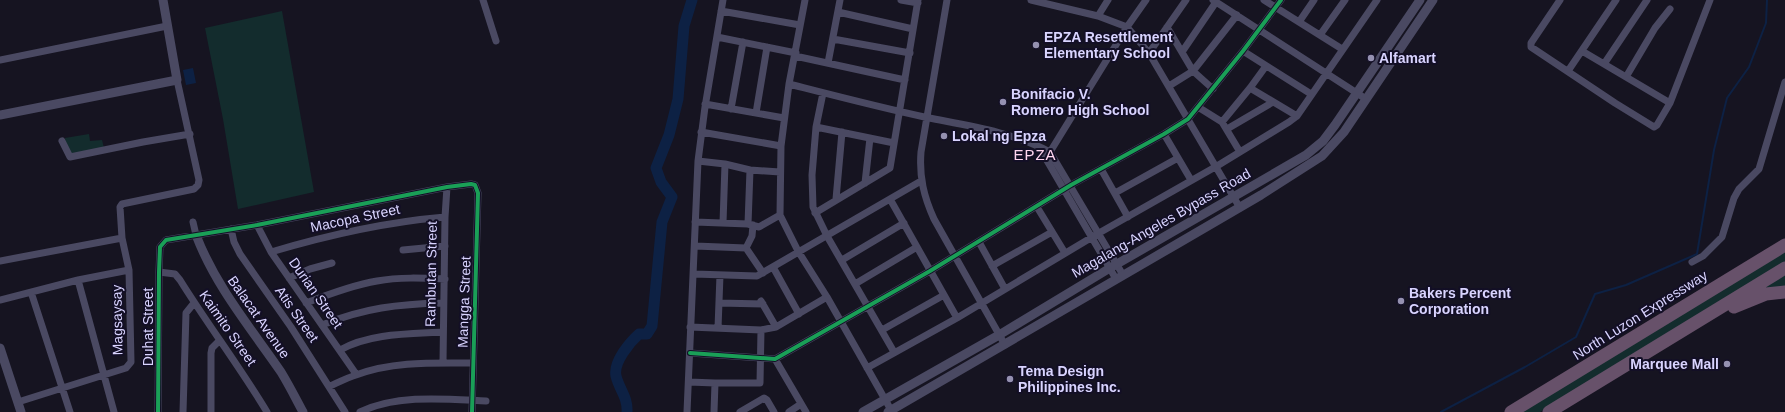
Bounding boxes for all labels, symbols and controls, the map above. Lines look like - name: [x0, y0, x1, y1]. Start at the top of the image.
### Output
- place label: EPZA Resettlement Elementary School: [1044, 29, 1173, 61]
- marker: EPZA Resettlement Elementary School: [1031, 40, 1041, 50]
- place label: Alfamart: [1379, 50, 1436, 66]
- marker: Alfamart: [1366, 53, 1376, 63]
- place label: Bonifacio V. Romero High School: [1011, 86, 1149, 118]
- marker: Bonifacio V. Romero High School: [998, 97, 1008, 107]
- place label: Lokal ng Epza: [952, 128, 1046, 144]
- marker: Lokal ng Epza: [939, 131, 949, 141]
- district label: EPZA: [1013, 146, 1057, 163]
- street label: Magalang-Angeles Bypass Road: [1069, 165, 1253, 281]
- street label: Macopa Street: [309, 201, 401, 235]
- street label: Rambutan Street: [422, 221, 440, 327]
- street label: Durian Street: [286, 255, 346, 331]
- street label: Mangga Street: [454, 256, 474, 348]
- street label: North Luzon Expressway: [1570, 267, 1710, 363]
- street label: Balacat Avenue: [225, 273, 294, 362]
- street label: Atis Street: [272, 283, 322, 345]
- street label: Magsaysay: [108, 284, 126, 356]
- place label: Bakers Percent Corporation: [1409, 285, 1511, 317]
- street label: Kaimito Street: [196, 287, 260, 369]
- street label: Duhat Street: [140, 288, 156, 366]
- marker: Bakers Percent Corporation: [1396, 296, 1406, 306]
- place label: Marquee Mall: [1630, 356, 1719, 372]
- marker: Marquee Mall: [1722, 359, 1732, 369]
- place label: Tema Design Philippines Inc.: [1018, 363, 1121, 395]
- marker: Tema Design Philippines Inc.: [1005, 374, 1015, 384]

